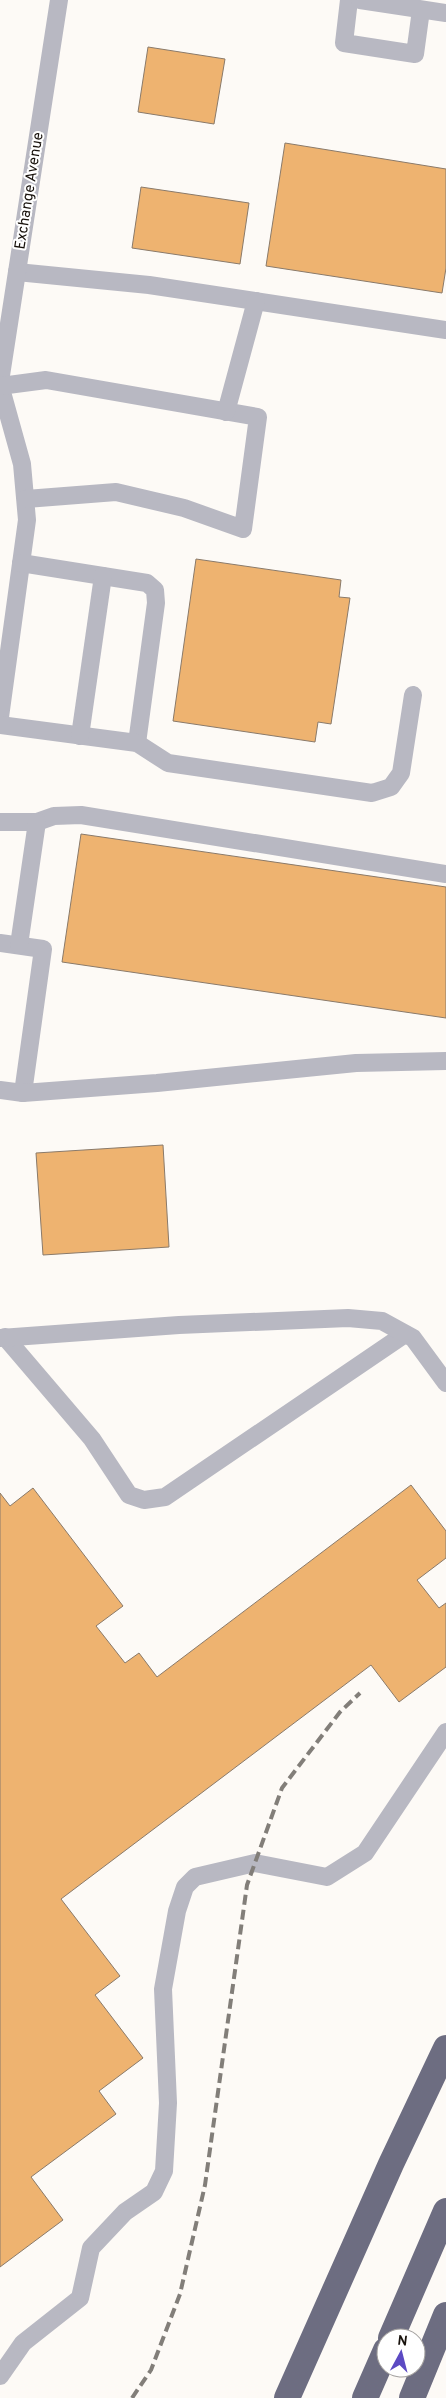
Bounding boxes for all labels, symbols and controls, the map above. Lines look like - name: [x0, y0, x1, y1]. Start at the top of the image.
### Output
- street label: Exchange Avenue: [11, 131, 49, 251]
- north arrow: [376, 2328, 426, 2378]
- text: N: [396, 2333, 408, 2351]

